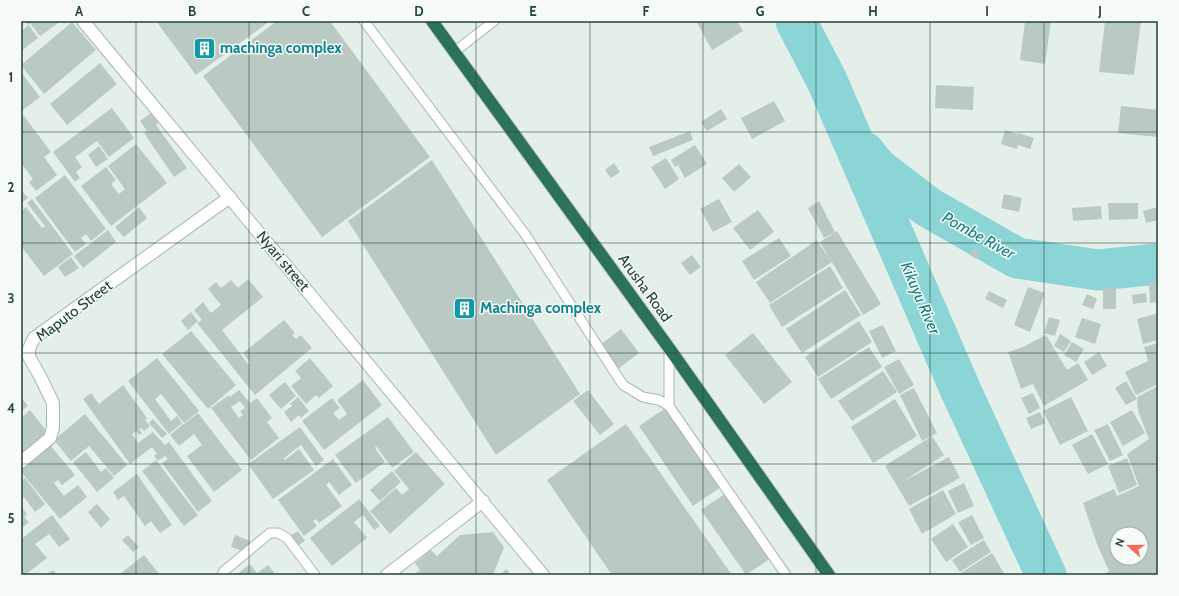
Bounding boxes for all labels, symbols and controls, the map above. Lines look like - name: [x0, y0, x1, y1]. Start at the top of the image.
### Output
- text: A: [75, 3, 84, 19]
- text: B: [188, 3, 196, 19]
- text: C: [302, 3, 310, 19]
- text: D: [414, 3, 424, 19]
- text: E: [529, 3, 537, 19]
- text: F: [643, 3, 650, 19]
- text: G: [756, 3, 765, 19]
- text: H: [868, 3, 878, 19]
- text: I: [985, 3, 989, 19]
- text: J: [1097, 3, 1102, 19]
- building icon: machinga complex: [192, 35, 218, 61]
- place label: machinga complex: [220, 39, 342, 57]
- text: 1: [9, 69, 13, 85]
- text: 2: [8, 179, 15, 195]
- water label: Pombe River: [939, 208, 1019, 264]
- street label: Nyari street: [253, 227, 313, 295]
- street label: Arusha Road: [614, 251, 676, 325]
- water label: Kikuyu River: [897, 259, 945, 338]
- street label: Maputo Street: [32, 277, 116, 345]
- text: 3: [7, 290, 15, 306]
- building icon: Machinga complex: [451, 295, 477, 321]
- place label: Machinga complex: [480, 299, 602, 317]
- text: 4: [7, 400, 15, 416]
- text: 5: [8, 510, 15, 526]
- north arrow: [1109, 526, 1149, 566]
- text: N: [1112, 536, 1128, 549]

